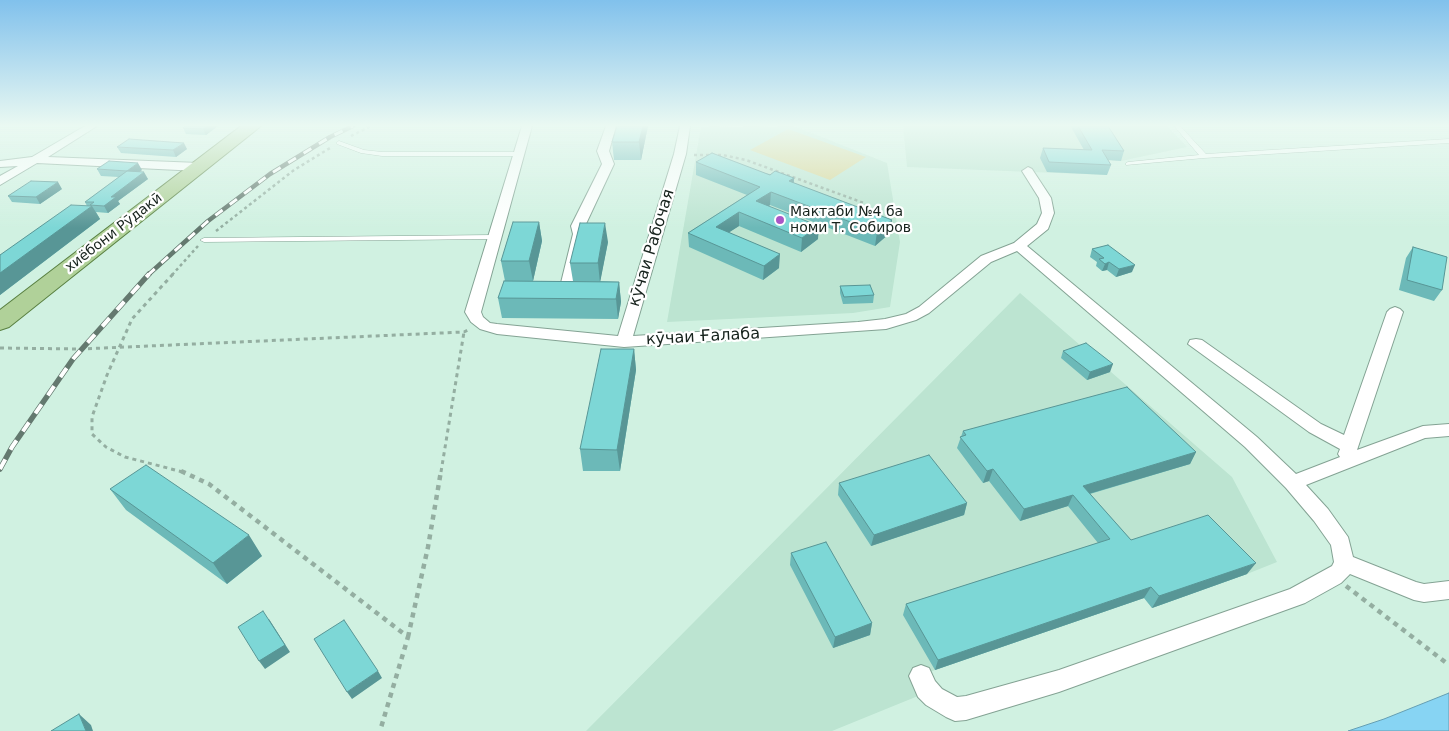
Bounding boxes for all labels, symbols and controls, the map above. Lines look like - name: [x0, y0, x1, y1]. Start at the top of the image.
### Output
- street label: кӯчаи Рабочая: [625, 187, 679, 309]
- street label: хиёбони Рӯдакӣ: [62, 190, 166, 276]
- place label: Мактаби №4 ба номи Т. Собиров: [790, 204, 911, 236]
- marker: Мактаби №4 ба номи Т. Собиров: [774, 214, 786, 226]
- street label: кӯчаи Ғалаба: [645, 324, 761, 350]

